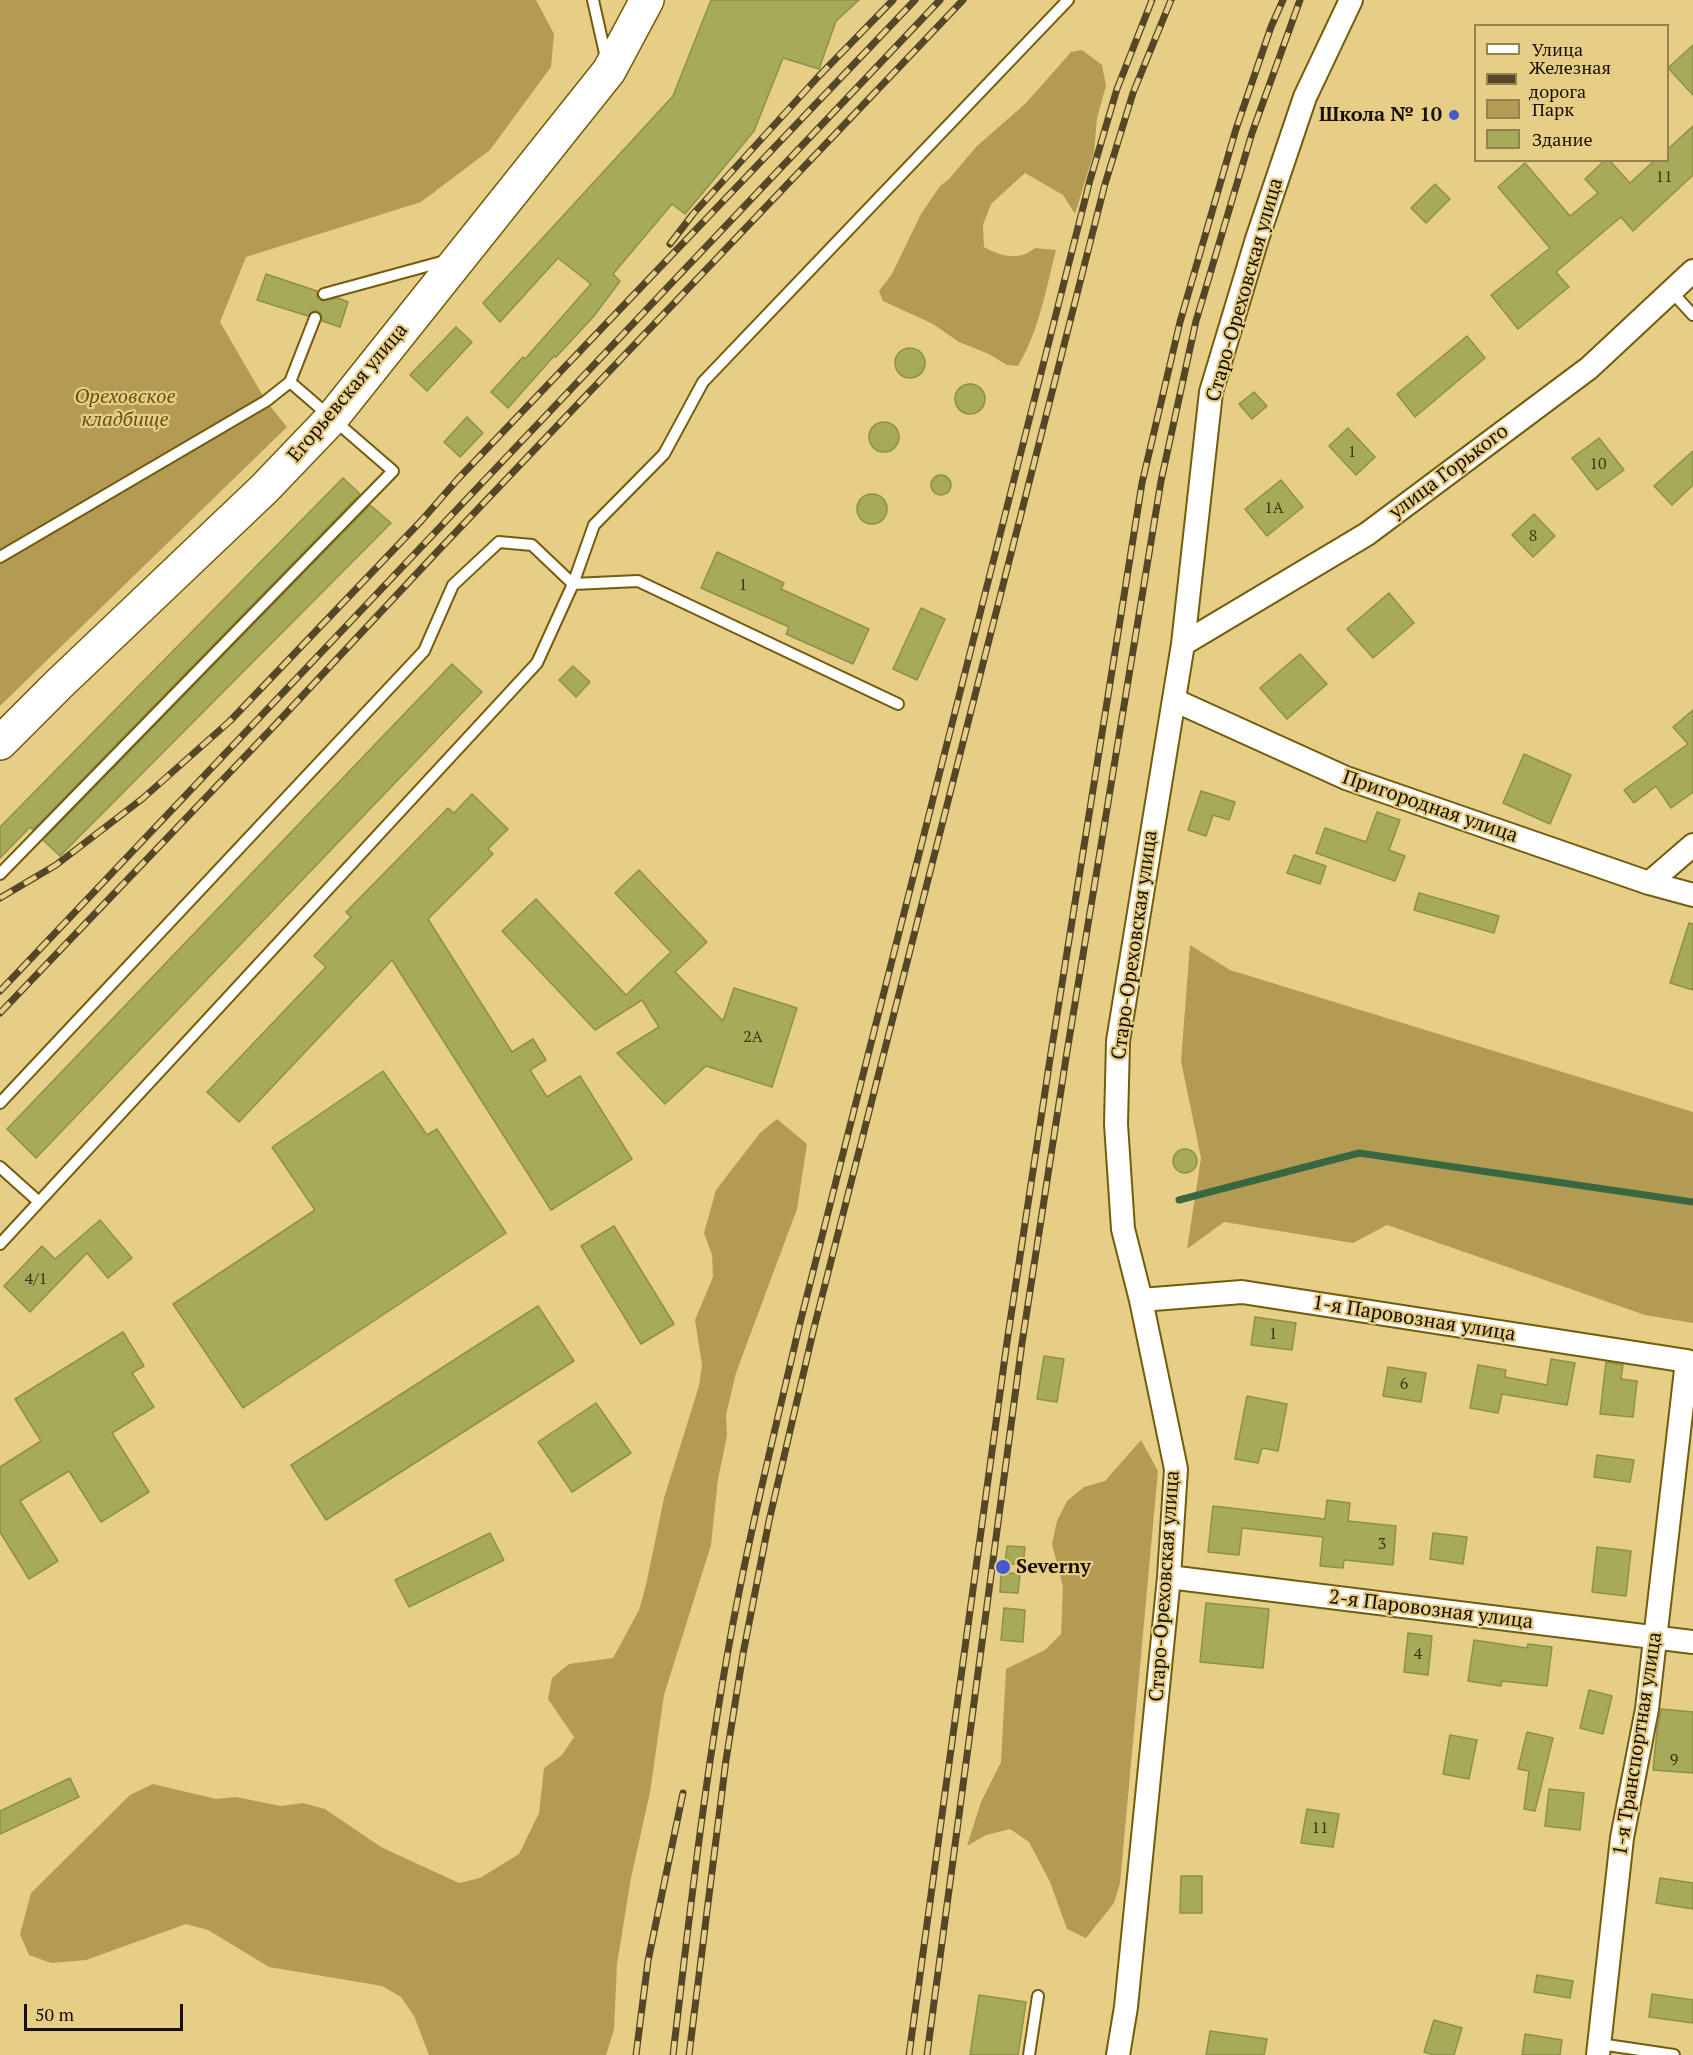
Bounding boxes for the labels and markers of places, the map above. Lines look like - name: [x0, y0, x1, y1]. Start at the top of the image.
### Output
- place label: Школа № 10: [1319, 103, 1442, 127]
- marker: Школа № 10: [1447, 108, 1461, 122]
- place label: Severny: [1016, 1555, 1091, 1579]
- marker: Severny: [994, 1558, 1012, 1576]

